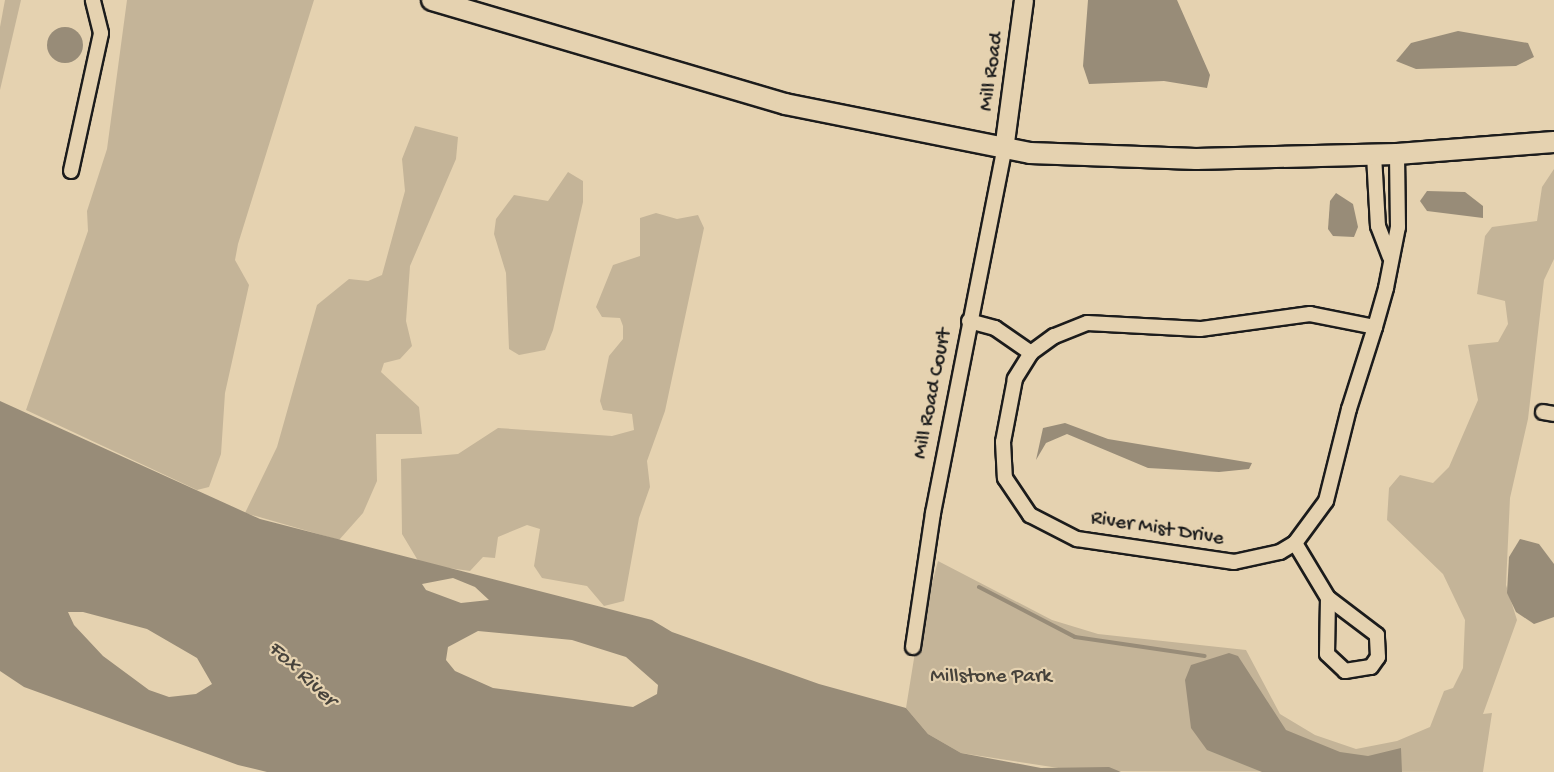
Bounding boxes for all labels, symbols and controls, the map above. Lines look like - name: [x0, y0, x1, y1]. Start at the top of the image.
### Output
- street label: Mill Road: [975, 31, 1011, 113]
- street label: Mill Road Court: [909, 327, 959, 461]
- street label: River Mist Drive: [1089, 507, 1225, 553]
- water label: Fox River: [261, 636, 341, 714]
- park label: Millstone Park: [930, 665, 1052, 691]

